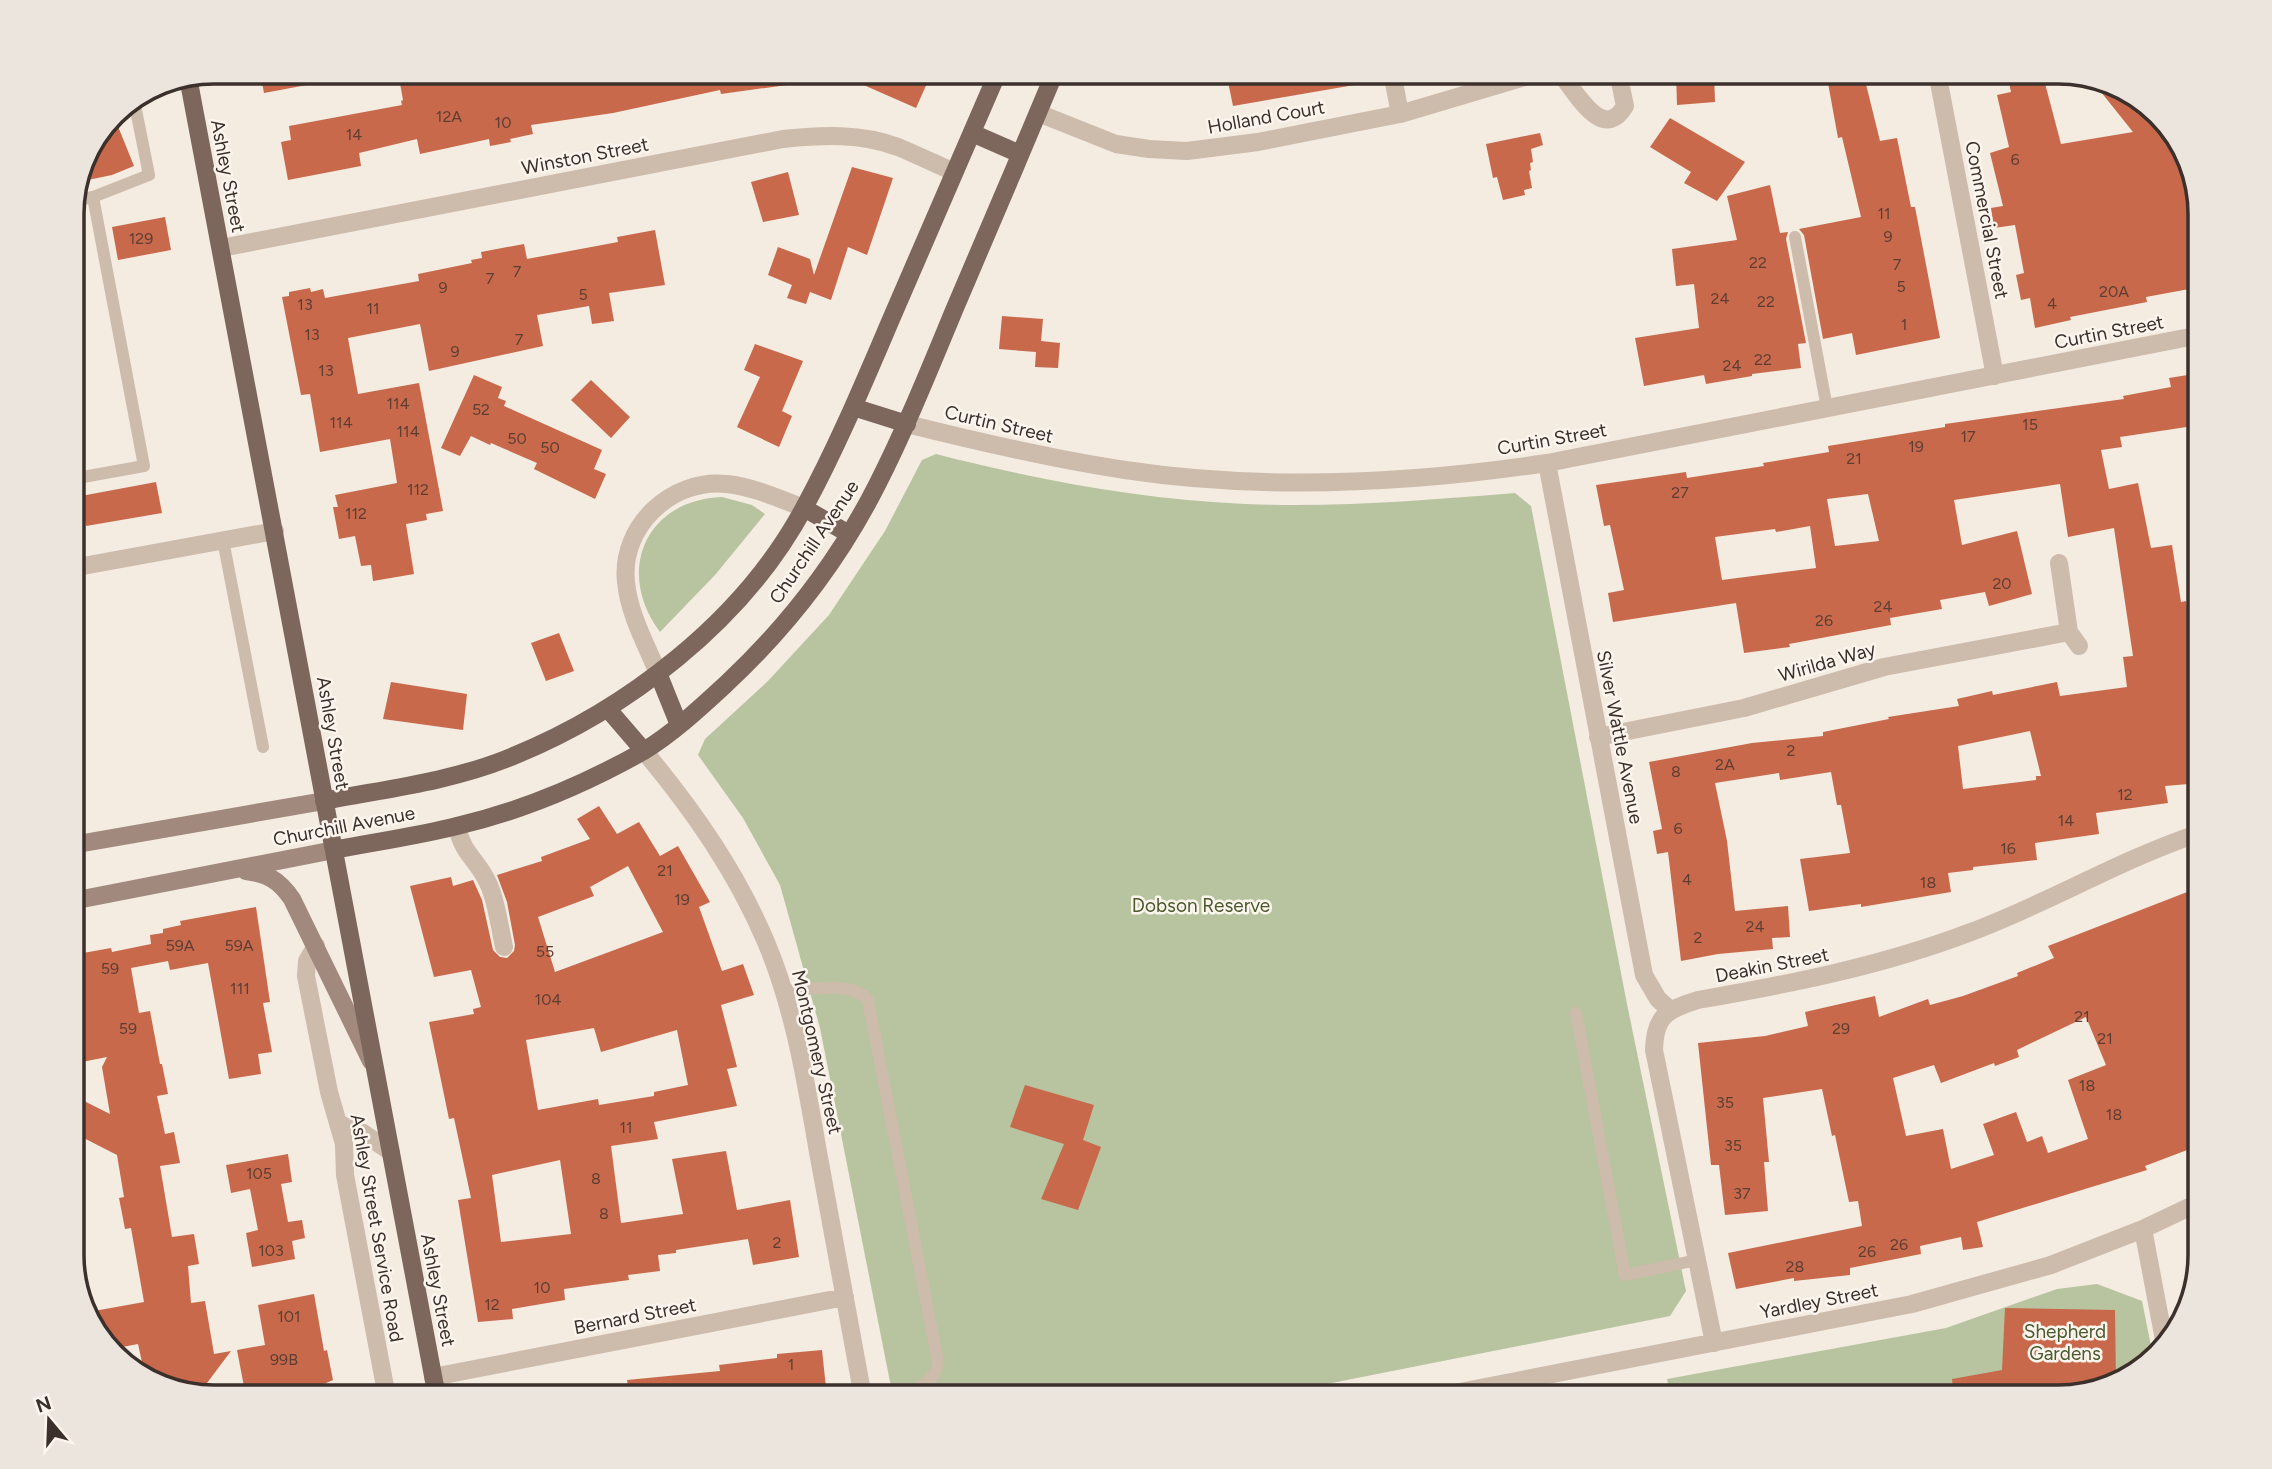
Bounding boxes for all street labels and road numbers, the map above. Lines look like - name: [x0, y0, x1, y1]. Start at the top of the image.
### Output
- street label: Holland Court: [1206, 95, 1326, 139]
- street label: Ashley Street: [206, 118, 250, 234]
- street label: Winston Street: [520, 132, 650, 180]
- street label: Commercial Street: [1960, 139, 2014, 301]
- street label: Curtin Street: [2052, 310, 2166, 354]
- street label: Curtin Street: [942, 400, 1056, 448]
- street label: Curtin Street: [1495, 418, 1609, 460]
- street label: Churchill Avenue: [764, 476, 864, 608]
- street label: Wirilda Way: [1776, 637, 1878, 687]
- street label: Silver Wattle Avenue: [1592, 648, 1648, 826]
- street label: Ashley Street: [312, 675, 354, 791]
- street label: Churchill Avenue: [271, 801, 417, 851]
- street label: Deakin Street: [1713, 943, 1831, 987]
- street label: Montgomery Street: [787, 968, 847, 1136]
- street label: Ashley Street Service Road: [346, 1112, 408, 1344]
- street label: Ashley Street: [416, 1232, 460, 1348]
- street label: Yardley Street: [1758, 1278, 1880, 1324]
- street label: Bernard Street: [572, 1293, 698, 1339]

